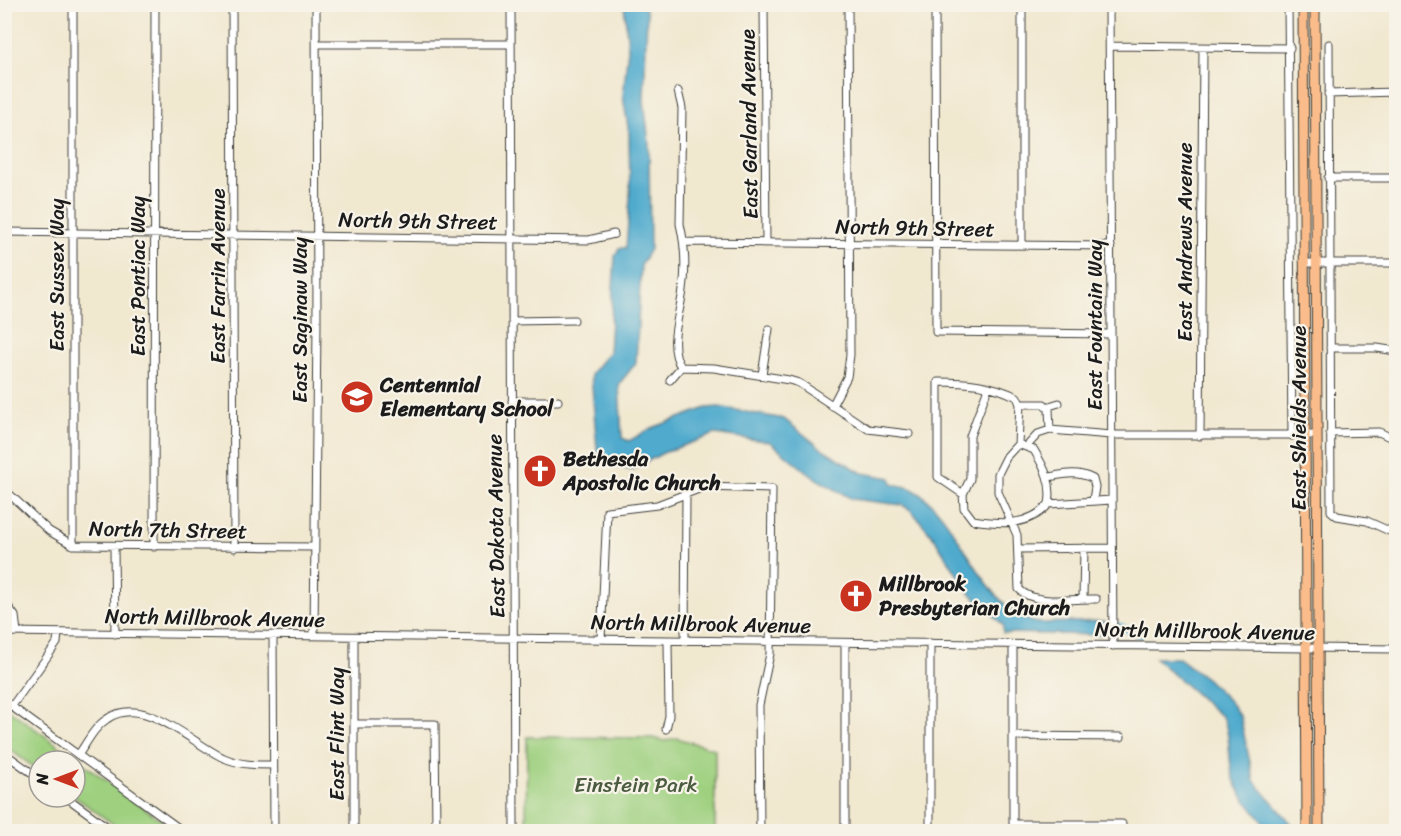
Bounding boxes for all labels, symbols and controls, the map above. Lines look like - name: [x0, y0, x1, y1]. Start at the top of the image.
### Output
- street label: East Garland Avenue: [728, 29, 770, 219]
- street label: East Andrews Avenue: [1166, 142, 1204, 342]
- street label: East Farrin Avenue: [199, 188, 237, 364]
- street label: East Pontiac Way: [119, 196, 157, 356]
- street label: East Sussex Way: [38, 198, 76, 352]
- street label: North 9th Street: [338, 201, 498, 241]
- street label: North 9th Street: [835, 208, 995, 248]
- street label: East Saginaw Way: [281, 237, 319, 403]
- street label: East Fountain Way: [1076, 239, 1114, 411]
- street label: East Shields Avenue: [1280, 326, 1318, 510]
- place label: Centennial Elementary School: [379, 366, 554, 428]
- school or university icon: Centennial Elementary School: [339, 379, 375, 415]
- street label: East Dakota Avenue: [475, 433, 517, 618]
- place label: Bethesda Apostolic Church: [562, 440, 721, 502]
- church icon: Bethesda Apostolic Church: [522, 453, 558, 489]
- street label: North 7th Street: [89, 510, 247, 550]
- place label: Millbrook Presbyterian Church: [878, 565, 1070, 627]
- church icon: Millbrook Presbyterian Church: [838, 578, 874, 614]
- street label: North Millbrook Avenue: [104, 597, 326, 639]
- street label: North Millbrook Avenue: [590, 603, 812, 645]
- street label: North Millbrook Avenue: [1094, 610, 1316, 652]
- street label: East Flint Way: [318, 667, 356, 801]
- north arrow: [27, 749, 87, 809]
- park label: Einstein Park: [574, 766, 698, 804]
- text: N: [28, 773, 57, 786]

